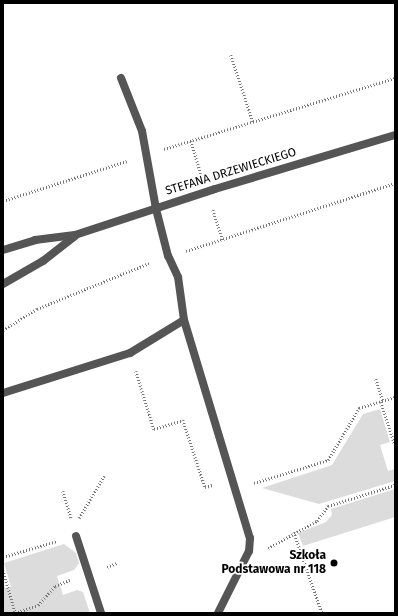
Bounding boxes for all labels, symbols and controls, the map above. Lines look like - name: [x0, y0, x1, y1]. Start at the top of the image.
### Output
- street label: STEFANA DRZEWIECKIEGO: [164, 145, 298, 199]
- place label: Szkoła Podstawowa nr 118: [221, 549, 326, 577]
- marker: Szkoła Podstawowa nr 118: [329, 558, 339, 568]

